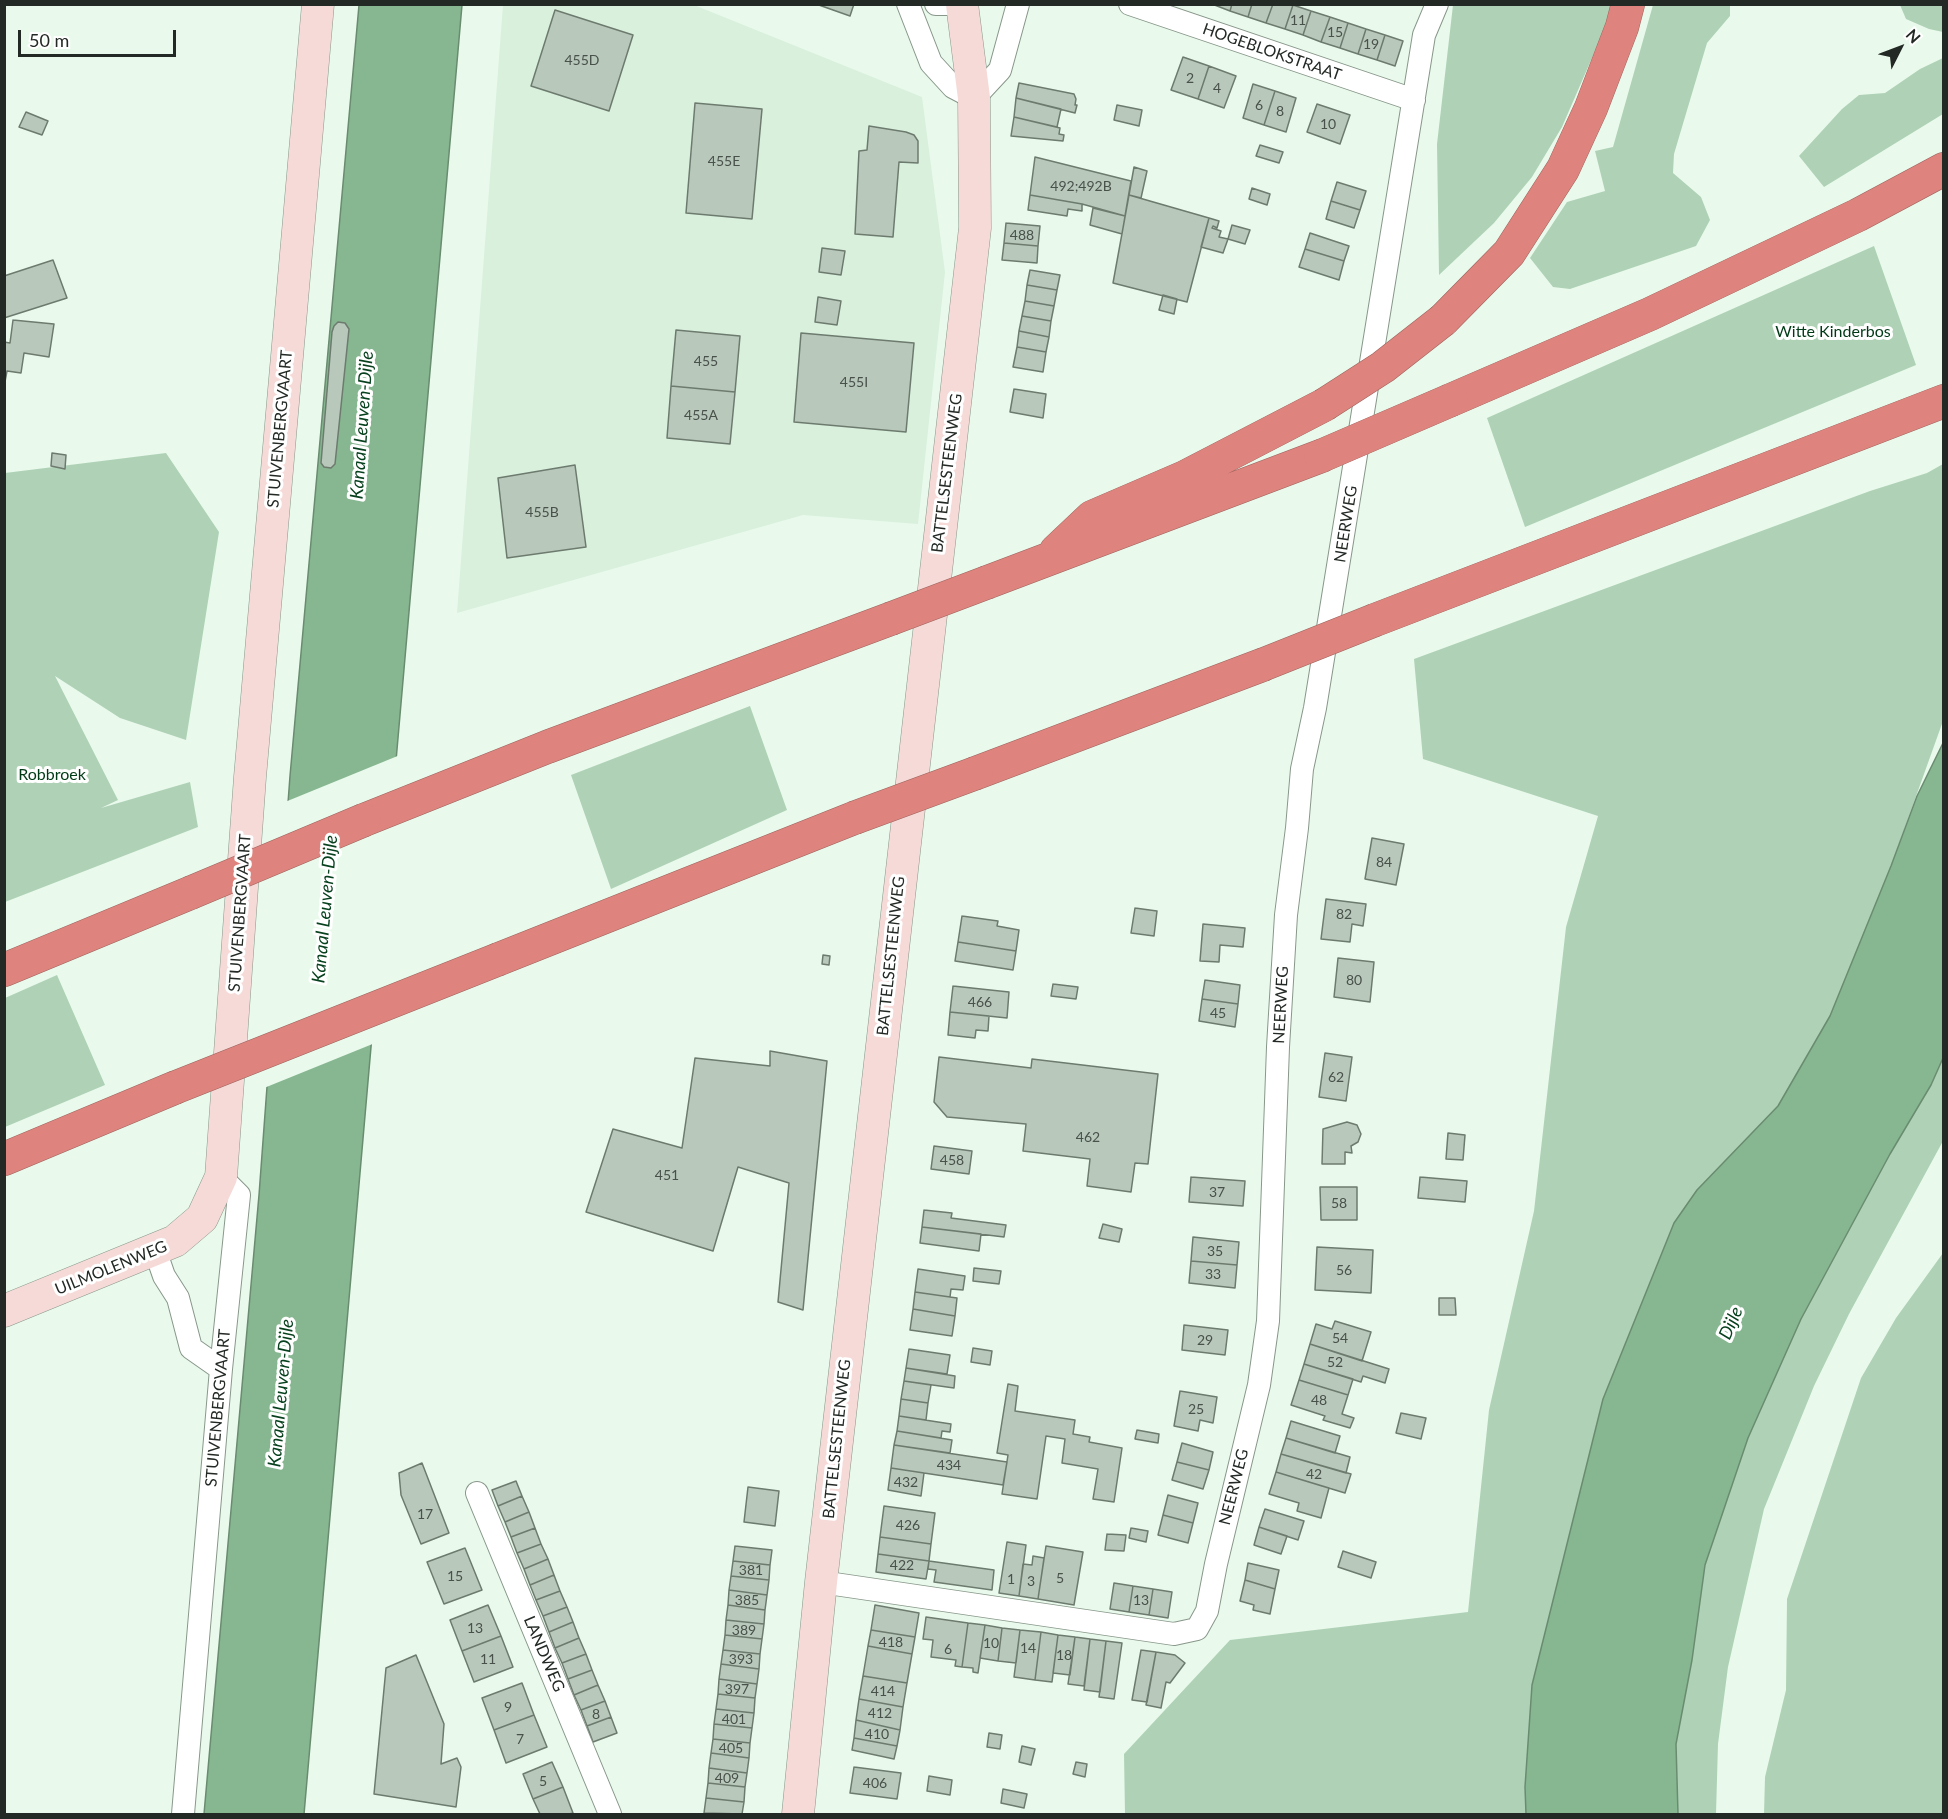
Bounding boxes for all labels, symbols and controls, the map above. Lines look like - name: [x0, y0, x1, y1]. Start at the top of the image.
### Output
- house number: 11: [1290, 12, 1306, 28]
- scale bar: [21, 18, 178, 56]
- north arrow: [1870, 18, 1930, 78]
- street label: HOGEBLOKSTRAAT: [1200, 19, 1344, 85]
- house number: 15: [1327, 24, 1343, 40]
- text: N: [1903, 25, 1925, 47]
- text: 50 m: [29, 29, 69, 51]
- house number: 19: [1363, 36, 1379, 52]
- house number: 455D: [564, 52, 600, 68]
- house number: 2: [1186, 70, 1194, 86]
- house number: 4: [1213, 80, 1221, 96]
- house number: 6: [1255, 97, 1263, 113]
- house number: 8: [1276, 103, 1284, 119]
- house number: 10: [1320, 116, 1336, 132]
- house number: 455E: [708, 153, 740, 169]
- house number: 492;492B: [1050, 178, 1112, 194]
- house number: 488: [1010, 227, 1034, 243]
- park label: Witte Kinderbos: [1775, 322, 1891, 342]
- street label: STUIVENBERGVAART: [264, 349, 296, 509]
- water label: Kanaal Leuven-Dijle: [346, 350, 378, 500]
- house number: 455: [694, 353, 718, 369]
- house number: 455I: [840, 374, 868, 390]
- street label: BATTELSESTEENWEG: [928, 392, 966, 554]
- house number: 455A: [684, 407, 718, 423]
- street label: NEERWEG: [1330, 484, 1362, 564]
- house number: 455B: [525, 504, 559, 520]
- park label: Robbroek: [18, 765, 86, 785]
- street label: STUIVENBERGVAART: [225, 833, 255, 993]
- water label: Kanaal Leuven-Dijle: [308, 834, 342, 984]
- house number: 84: [1376, 854, 1392, 870]
- street label: BATTELSESTEENWEG: [873, 875, 909, 1037]
- house number: 82: [1336, 906, 1352, 922]
- street label: NEERWEG: [1269, 966, 1293, 1044]
- house number: 80: [1346, 972, 1362, 988]
- house number: 466: [968, 994, 992, 1010]
- house number: 45: [1210, 1005, 1226, 1021]
- house number: 62: [1328, 1069, 1344, 1085]
- house number: 462: [1076, 1129, 1100, 1145]
- house number: 458: [940, 1152, 964, 1168]
- house number: 451: [655, 1167, 679, 1183]
- house number: 37: [1209, 1184, 1225, 1200]
- house number: 58: [1331, 1195, 1347, 1211]
- street label: UILMOLENWEG: [52, 1237, 170, 1299]
- house number: 35: [1207, 1243, 1223, 1259]
- house number: 56: [1336, 1262, 1352, 1278]
- house number: 33: [1205, 1266, 1221, 1282]
- water label: Dijle: [1714, 1303, 1748, 1343]
- water label: Kanaal Leuven-Dijle: [264, 1318, 298, 1468]
- street label: STUIVENBERGVAART: [202, 1328, 234, 1488]
- house number: 54: [1332, 1330, 1348, 1346]
- house number: 29: [1197, 1332, 1213, 1348]
- house number: 52: [1327, 1354, 1343, 1370]
- street label: BATTELSESTEENWEG: [819, 1358, 855, 1520]
- house number: 48: [1311, 1392, 1327, 1408]
- house number: 25: [1188, 1401, 1204, 1417]
- street label: NEERWEG: [1215, 1447, 1253, 1527]
- house number: 434: [937, 1457, 961, 1473]
- house number: 42: [1306, 1466, 1322, 1482]
- house number: 432: [894, 1474, 918, 1490]
- house number: 17: [417, 1506, 433, 1522]
- house number: 426: [896, 1517, 920, 1533]
- house number: 422: [890, 1557, 914, 1573]
- house number: 381: [739, 1562, 763, 1578]
- house number: 15: [447, 1568, 463, 1584]
- house number: 5: [1056, 1570, 1064, 1586]
- house number: 1: [1007, 1571, 1015, 1587]
- house number: 3: [1027, 1573, 1035, 1589]
- house number: 385: [735, 1592, 759, 1608]
- house number: 13: [1133, 1592, 1149, 1608]
- street label: LANDWEG: [519, 1613, 569, 1695]
- house number: 13: [467, 1620, 483, 1636]
- house number: 389: [732, 1622, 756, 1638]
- house number: 418: [879, 1634, 903, 1650]
- house number: 10: [983, 1635, 999, 1651]
- house number: 14: [1020, 1640, 1036, 1656]
- house number: 6: [944, 1641, 952, 1657]
- house number: 18: [1056, 1647, 1072, 1663]
- house number: 11: [480, 1651, 496, 1667]
- house number: 393: [729, 1651, 753, 1667]
- house number: 397: [725, 1681, 749, 1697]
- house number: 414: [871, 1683, 895, 1699]
- house number: 9: [504, 1699, 512, 1715]
- house number: 412: [868, 1705, 892, 1721]
- house number: 8: [592, 1706, 600, 1722]
- house number: 401: [722, 1711, 746, 1727]
- house number: 410: [865, 1726, 889, 1742]
- house number: 7: [516, 1731, 524, 1747]
- house number: 405: [719, 1740, 743, 1756]
- house number: 409: [715, 1770, 739, 1786]
- house number: 5: [539, 1773, 547, 1789]
- house number: 406: [863, 1775, 887, 1791]

